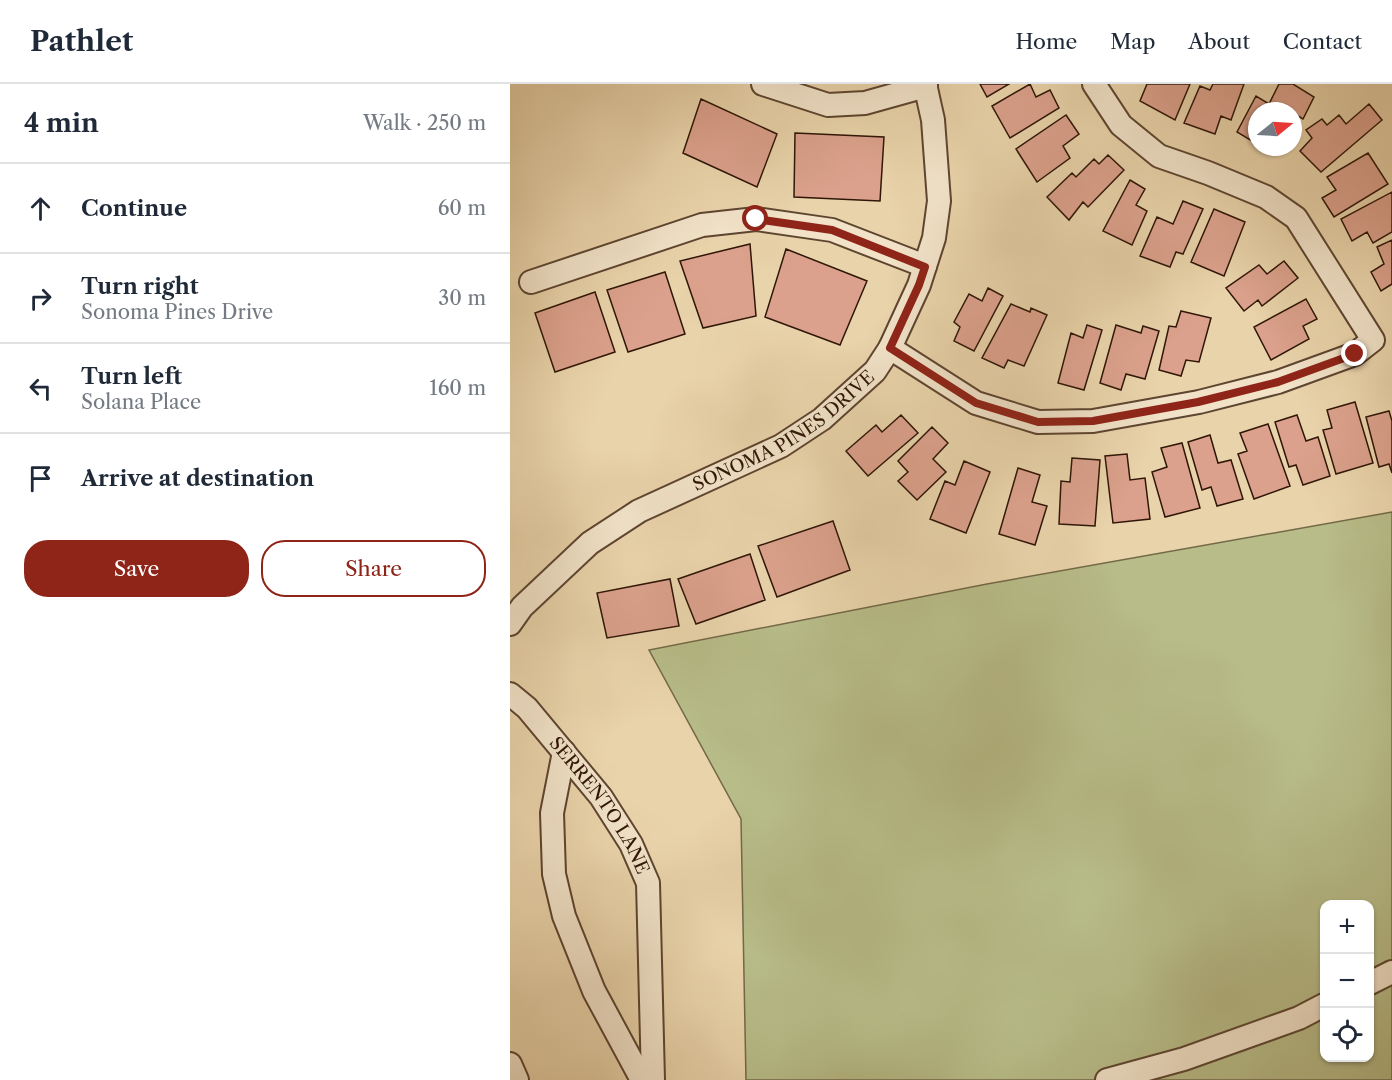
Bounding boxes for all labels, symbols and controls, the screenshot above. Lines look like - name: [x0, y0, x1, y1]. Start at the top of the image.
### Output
- text: Pathlet: [30, 24, 133, 58]
- text: Home: [1016, 29, 1077, 54]
- text: Map: [1110, 29, 1155, 54]
- text: About: [1188, 29, 1250, 54]
- text: Contact: [1283, 29, 1362, 54]
- north arrow: [1248, 102, 1302, 156]
- text: 4 min: [24, 107, 99, 139]
- text: Walk · 250 m: [363, 111, 486, 135]
- icon: ahead: [24, 192, 57, 225]
- text: Continue: [81, 195, 187, 222]
- text: 60 m: [438, 196, 486, 220]
- route start: [742, 205, 768, 231]
- text: Turn right: [81, 273, 199, 300]
- icon: right: [24, 282, 57, 315]
- text: 30 m: [438, 286, 486, 310]
- text: Sonoma Pines Drive: [81, 300, 273, 324]
- route end: [1341, 340, 1367, 366]
- text: Turn left: [81, 363, 182, 390]
- street label: SONOMA PINES DRIVE: [689, 366, 879, 496]
- icon: left: [24, 372, 57, 405]
- text: 160 m: [429, 376, 486, 400]
- text: Solana Place: [81, 390, 201, 414]
- icon: arrive: [24, 462, 57, 495]
- text: Arrive at destination: [81, 465, 314, 492]
- button: Save: [24, 540, 249, 597]
- button: Share: [261, 540, 486, 597]
- street label: SERRENTO LANE: [545, 732, 654, 877]
- map controls: [1320, 900, 1374, 1062]
- button: +: [1320, 900, 1374, 954]
- button: −: [1320, 954, 1374, 1008]
- button: locate: [1320, 1008, 1374, 1062]

